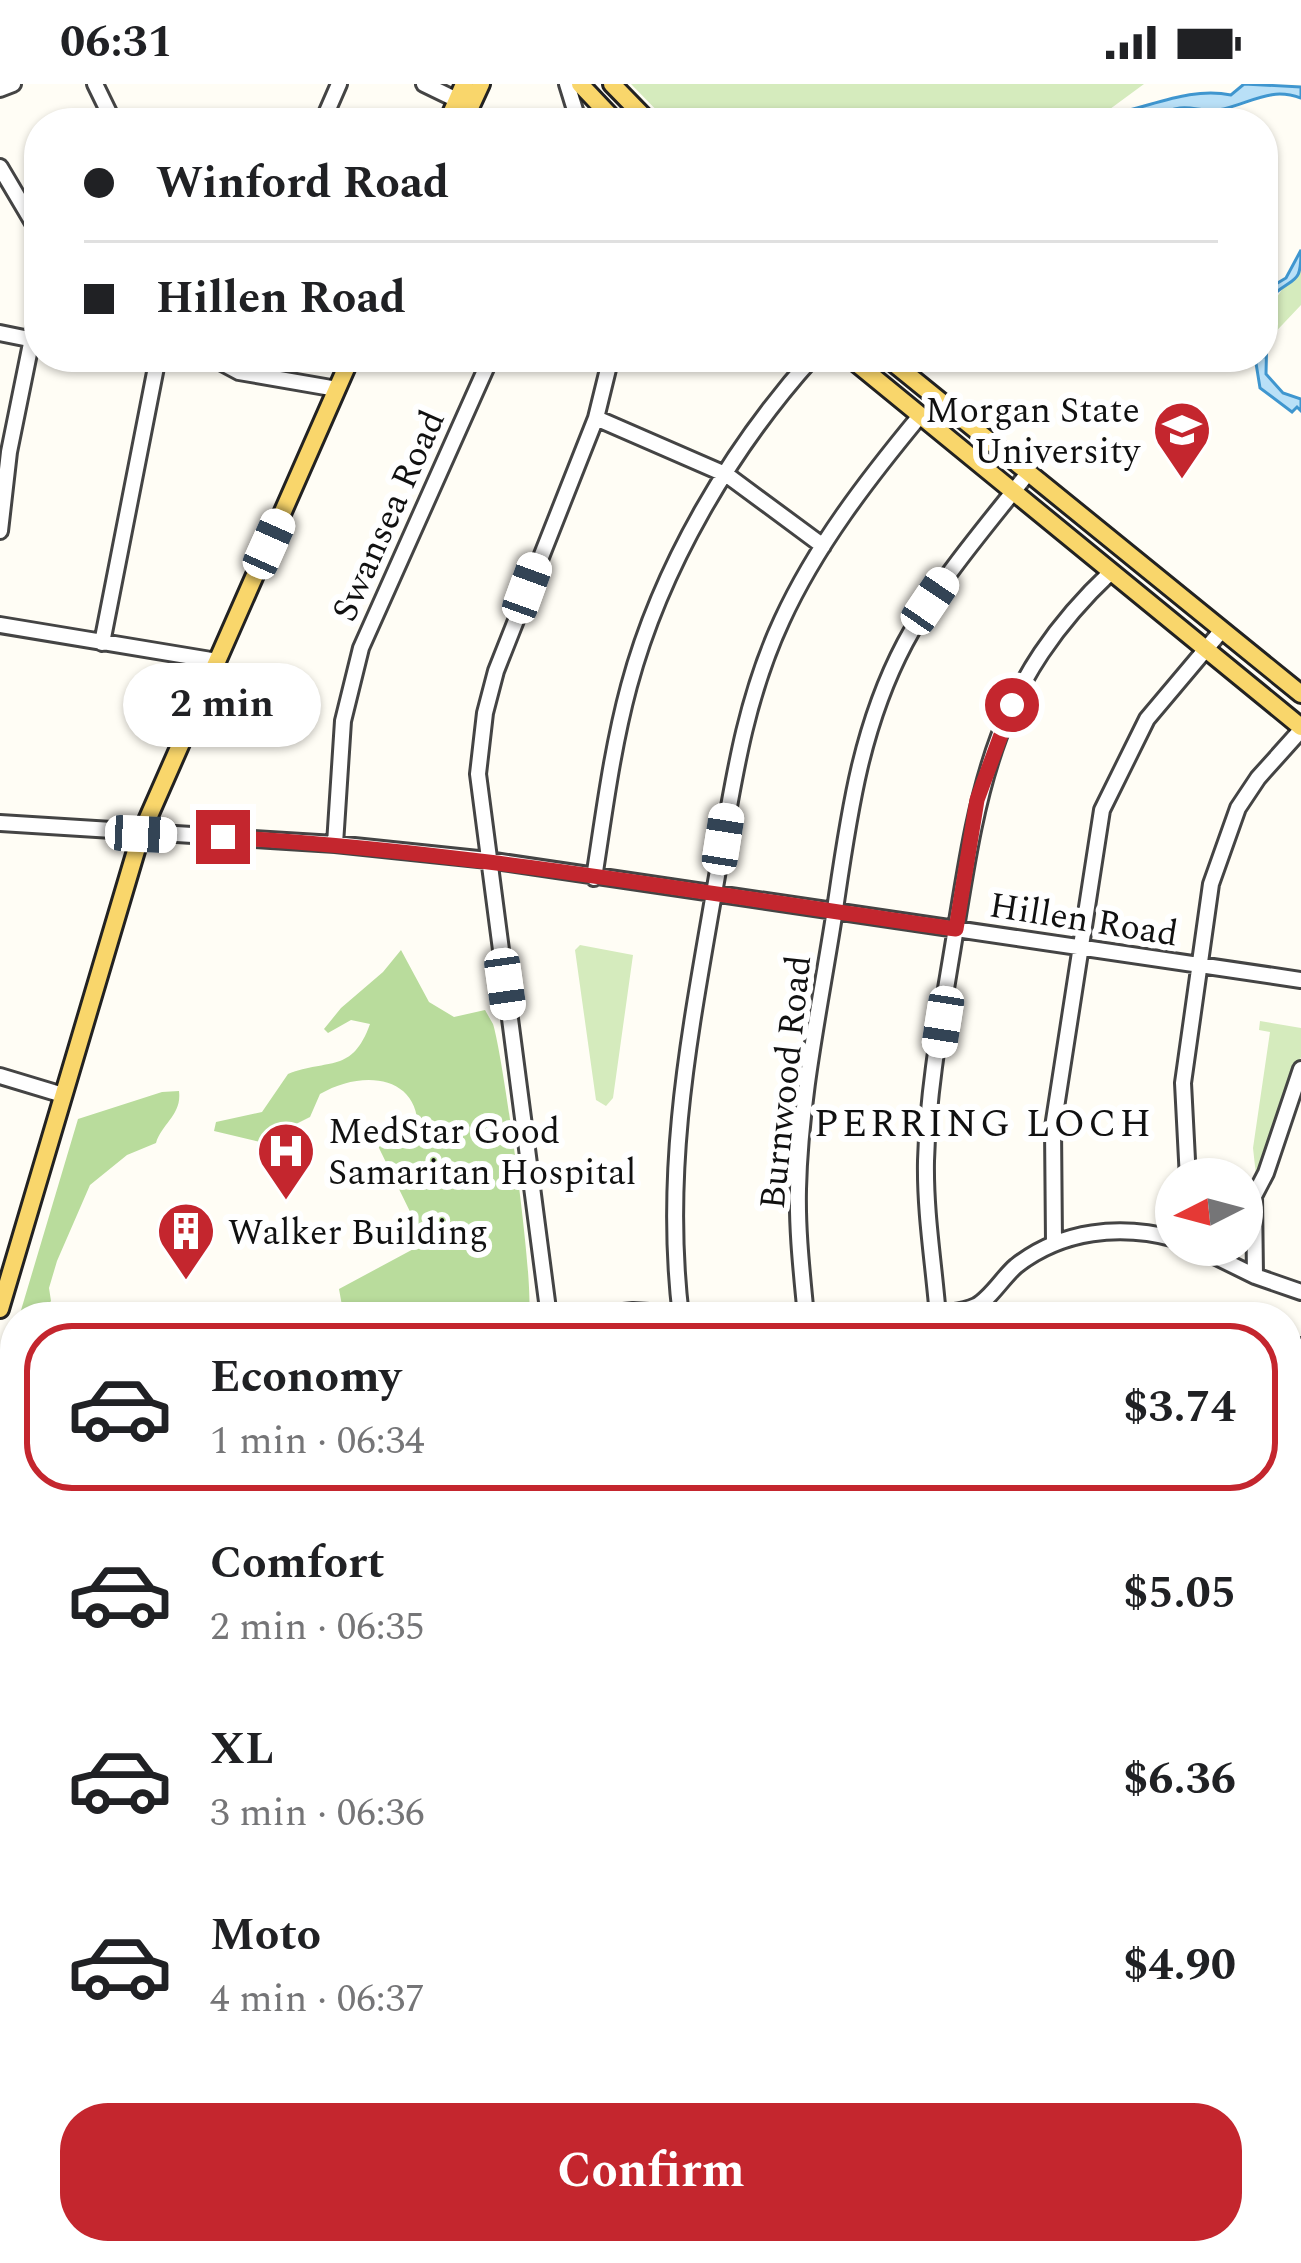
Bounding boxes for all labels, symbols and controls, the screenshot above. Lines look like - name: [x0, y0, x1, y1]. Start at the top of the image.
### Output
- text: 06:31: [60, 8, 173, 77]
- text: Winford Road: [156, 149, 449, 218]
- text: Hillen Road: [156, 264, 406, 333]
- place label: Morgan State University: [925, 384, 1142, 480]
- school or university icon: Morgan State University: [1151, 399, 1213, 481]
- street label: Swansea Road: [318, 401, 460, 631]
- car: [238, 504, 300, 584]
- car: [498, 548, 556, 628]
- car: [895, 561, 965, 641]
- callout: 2 min: [124, 663, 322, 747]
- text: 2 min: [170, 675, 274, 734]
- route start: [985, 678, 1039, 732]
- car: [700, 801, 746, 877]
- route end: [196, 810, 250, 864]
- car: [104, 814, 178, 854]
- street label: Hillen Road: [985, 878, 1182, 963]
- car: [482, 946, 528, 1022]
- street label: Burnwood Road: [746, 952, 827, 1212]
- car: [920, 984, 966, 1060]
- district label: PERRING LOCH: [814, 1095, 1154, 1154]
- place label: MedStar Good Samaritan Hospital: [328, 1105, 636, 1201]
- hospital icon: MedStar Good Samaritan Hospital: [255, 1120, 317, 1202]
- north arrow: [1155, 1158, 1263, 1266]
- map controls: [1155, 1158, 1263, 1266]
- building icon: Walker Building: [155, 1200, 217, 1282]
- place label: Walker Building: [228, 1206, 488, 1261]
- text: Economy: [210, 1343, 401, 1412]
- icon: car: [66, 1353, 174, 1461]
- text: $3.74: [1123, 1373, 1236, 1442]
- text: 1 min · 06:34: [210, 1412, 425, 1471]
- text: Comfort: [210, 1529, 385, 1598]
- icon: car: [66, 1539, 174, 1647]
- text: $5.05: [1123, 1559, 1236, 1628]
- text: 2 min · 06:35: [210, 1598, 425, 1657]
- text: XL: [210, 1715, 274, 1784]
- icon: car: [66, 1725, 174, 1833]
- text: $6.36: [1123, 1745, 1236, 1814]
- text: 3 min · 06:36: [210, 1784, 425, 1843]
- text: Moto: [210, 1901, 321, 1970]
- icon: car: [66, 1911, 174, 2019]
- text: $4.90: [1123, 1931, 1236, 2000]
- text: 4 min · 06:37: [210, 1970, 425, 2029]
- button: Confirm: [60, 2103, 1242, 2241]

